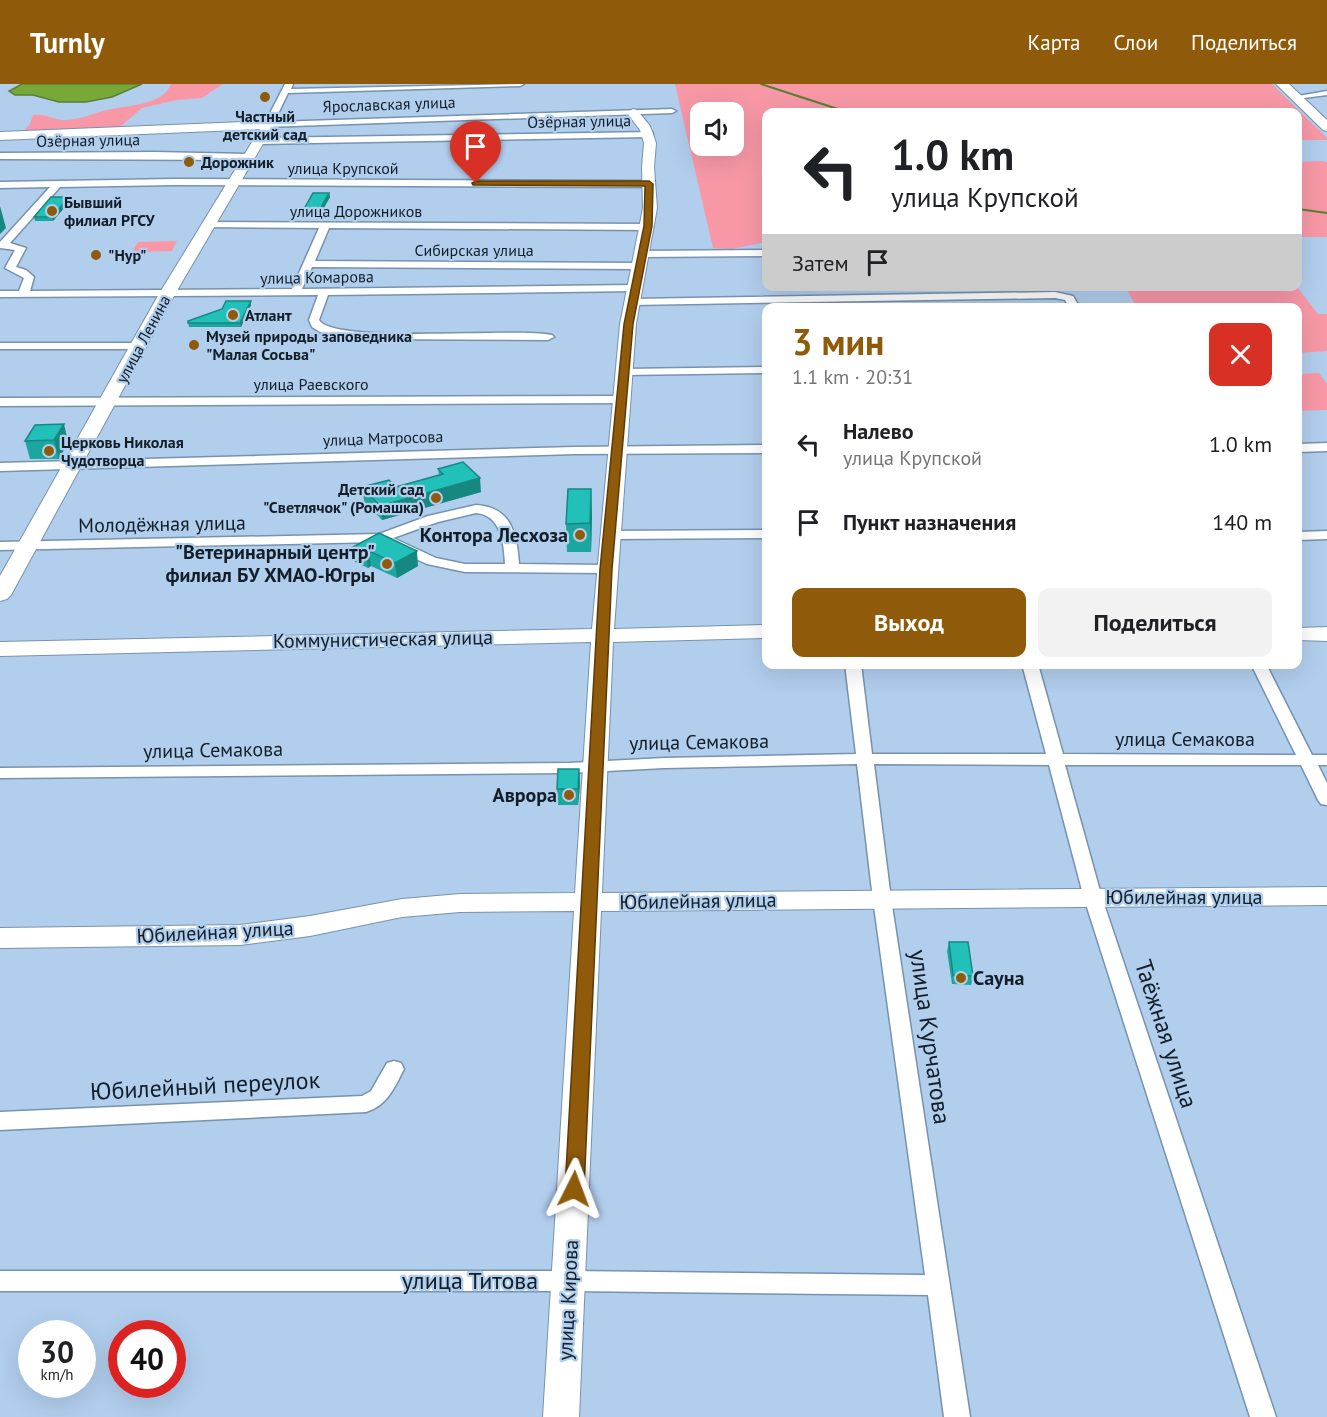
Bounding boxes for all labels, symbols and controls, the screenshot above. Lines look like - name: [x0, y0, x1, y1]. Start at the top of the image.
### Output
- text: Turnly: [30, 24, 105, 61]
- text: Карта: [1027, 29, 1080, 56]
- text: Слои: [1113, 29, 1158, 56]
- text: Поделиться: [1191, 29, 1297, 56]
- marker: Частный детский сад: [258, 90, 272, 104]
- street label: Ярославская улица: [322, 92, 456, 116]
- map controls: [690, 102, 744, 156]
- button: sound: [690, 102, 744, 156]
- place label: Частный детский сад: [222, 106, 307, 144]
- street label: Озёрная улица: [527, 110, 631, 132]
- pin: [450, 121, 501, 183]
- text: 1.0 km: [891, 127, 1014, 182]
- street label: Озёрная улица: [36, 129, 140, 151]
- icon: arrive: [459, 130, 492, 163]
- icon: left: [792, 132, 870, 210]
- place label: Дорожник: [201, 152, 274, 172]
- marker: Дорожник: [182, 155, 196, 169]
- street label: улица Крупской: [287, 158, 399, 178]
- text: улица Крупской: [891, 180, 1079, 214]
- place label: Бывший филиал РГСУ: [64, 192, 156, 230]
- street label: улица Дорожников: [290, 201, 422, 221]
- marker: Бывший филиал РГСУ: [45, 204, 59, 218]
- street label: Сибирская улица: [414, 240, 534, 260]
- place label: "Нур": [108, 245, 146, 265]
- icon: arrive: [861, 246, 894, 279]
- marker: "Нур": [89, 248, 103, 262]
- text: Затем: [792, 249, 849, 277]
- street label: улица Комарова: [260, 266, 374, 288]
- street label: улица Ленина: [111, 292, 175, 386]
- place label: Атлант: [245, 305, 292, 325]
- marker: Атлант: [226, 308, 240, 322]
- text: 3 мин: [792, 318, 884, 365]
- button: close: [1209, 323, 1272, 386]
- place label: Музей природы заповедника "Малая Сосьва": [206, 326, 412, 364]
- marker: Музей природы заповедника "Малая Сосьва": [187, 338, 201, 352]
- text: 1.1 km · 20:31: [792, 364, 913, 390]
- street label: улица Раевского: [254, 374, 368, 394]
- text: Налево: [843, 417, 914, 445]
- street label: улица Матросова: [322, 426, 444, 450]
- icon: left: [792, 428, 825, 461]
- text: 1.0 km: [1209, 430, 1272, 458]
- place label: Церковь Николая Чудотворца: [61, 432, 184, 470]
- marker: Церковь Николая Чудотворца: [42, 444, 56, 458]
- text: улица Крупской: [843, 445, 982, 471]
- place label: Детский сад "Светлячок" (Ромашка): [263, 479, 424, 517]
- marker: Детский сад "Светлячок" (Ромашка): [429, 491, 443, 505]
- icon: arrive: [792, 506, 825, 539]
- text: Пункт назначения: [843, 508, 1016, 536]
- text: 140 m: [1212, 508, 1272, 536]
- street label: Молодёжная улица: [78, 510, 246, 538]
- place label: Контора Лесхоза: [420, 522, 568, 548]
- marker: Контора Лесхоза: [573, 528, 587, 542]
- place label: "Ветеринарный центр" филиал БУ ХМАО-Югры: [166, 539, 375, 588]
- marker: "Ветеринарный центр" филиал БУ ХМАО-Югры: [380, 557, 394, 571]
- button: Выход: [792, 588, 1026, 657]
- button: Поделиться: [1038, 588, 1272, 657]
- street label: Коммунистическая улица: [273, 624, 493, 654]
- street label: улица Семакова: [1115, 726, 1255, 752]
- street label: улица Семакова: [629, 728, 769, 756]
- street label: улица Семакова: [143, 736, 283, 764]
- place label: Аврора: [493, 782, 557, 808]
- marker: Аврора: [562, 788, 576, 802]
- street label: Юбилейная улица: [1105, 884, 1263, 910]
- street label: Юбилейная улица: [619, 887, 777, 915]
- street label: Юбилейная улица: [136, 915, 294, 949]
- street label: улица Курчатова: [903, 948, 958, 1126]
- street label: Таёжная улица: [1128, 956, 1205, 1112]
- place label: Сауна: [973, 965, 1024, 991]
- marker: Сауна: [954, 971, 968, 985]
- street label: Юбилейный переулок: [89, 1064, 321, 1107]
- position arrow: [542, 1157, 606, 1221]
- street label: улица Кирова: [552, 1239, 584, 1361]
- street label: улица Титова: [402, 1265, 538, 1296]
- speed limit sign: 40: [108, 1320, 186, 1398]
- text: 30: [40, 1332, 74, 1371]
- text: km/h: [41, 1365, 73, 1384]

